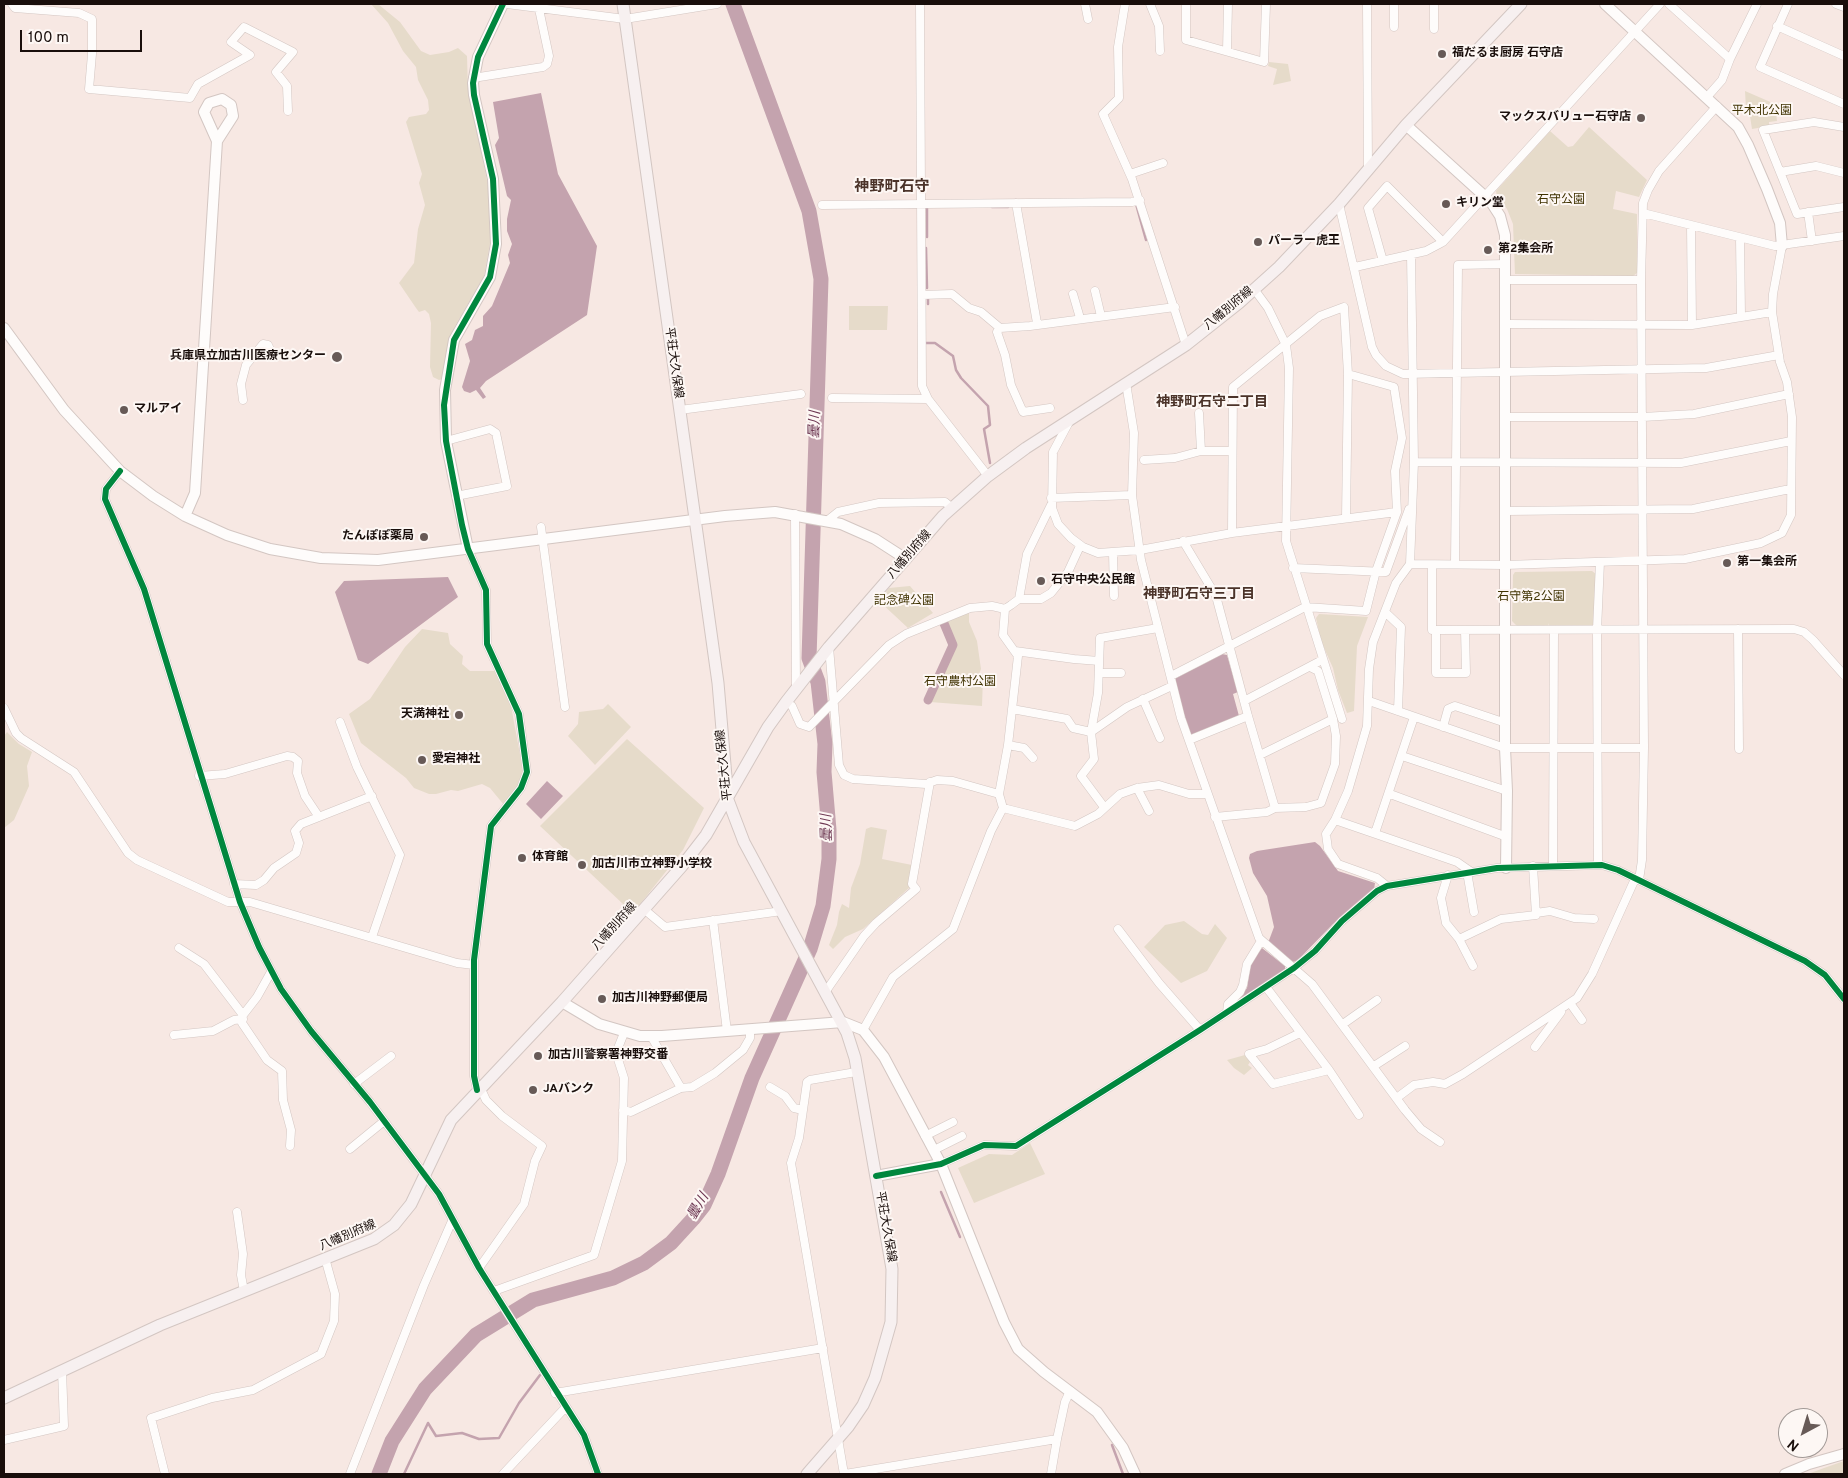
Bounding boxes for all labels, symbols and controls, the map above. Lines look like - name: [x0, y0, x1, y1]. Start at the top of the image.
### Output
- scale bar: [22, 20, 145, 52]
- text: 100 m: [28, 29, 69, 48]
- place label: 福だるま厨房 石守店: [1452, 47, 1563, 61]
- marker: 福だるま厨房 石守店: [1436, 48, 1448, 60]
- park label: 平木北公園: [1732, 105, 1792, 119]
- place label: マックスバリュー石守店: [1499, 111, 1631, 125]
- marker: マックスバリュー石守店: [1635, 112, 1647, 124]
- district label: 神野町石守: [855, 179, 929, 197]
- park label: 石守公園: [1537, 194, 1585, 208]
- place label: キリン堂: [1456, 197, 1504, 211]
- marker: キリン堂: [1440, 198, 1452, 210]
- place label: パーラー虎王: [1268, 235, 1340, 249]
- marker: パーラー虎王: [1252, 236, 1264, 248]
- place label: 第2集会所: [1498, 243, 1553, 257]
- marker: 第2集会所: [1482, 244, 1494, 256]
- street label: 八幡別府線: [1201, 284, 1257, 334]
- street label: 平荘大久保線: [661, 326, 685, 400]
- place label: 兵庫県立加古川医療センター: [170, 350, 326, 364]
- marker: 兵庫県立加古川医療センター: [330, 350, 344, 364]
- district label: 神野町石守二丁目: [1156, 395, 1268, 411]
- place label: マルアイ: [134, 403, 182, 417]
- marker: マルアイ: [118, 404, 130, 416]
- water label: 曇川: [807, 411, 825, 439]
- street label: 八幡別府線: [885, 528, 935, 582]
- place label: たんぽぽ薬局: [342, 530, 414, 544]
- marker: たんぽぽ薬局: [418, 531, 430, 543]
- place label: 第一集会所: [1737, 556, 1797, 570]
- marker: 第一集会所: [1721, 557, 1733, 569]
- place label: 石守中央公民館: [1051, 574, 1135, 588]
- marker: 石守中央公民館: [1035, 575, 1047, 587]
- district label: 神野町石守三丁目: [1143, 587, 1255, 603]
- park label: 石守第2公園: [1497, 591, 1565, 605]
- park label: 記念碑公園: [874, 595, 934, 609]
- park label: 石守農村公園: [924, 676, 996, 690]
- place label: 天満神社: [401, 708, 449, 722]
- marker: 天満神社: [453, 709, 465, 721]
- street label: 平荘大久保線: [714, 728, 736, 802]
- place label: 愛宕神社: [432, 753, 480, 767]
- marker: 愛宕神社: [416, 754, 428, 766]
- water label: 曇川: [819, 814, 837, 842]
- place label: 体育館: [532, 851, 568, 865]
- marker: 体育館: [516, 852, 528, 864]
- place label: 加古川市立神野小学校: [592, 858, 712, 872]
- marker: 加古川市立神野小学校: [576, 859, 588, 871]
- street label: 八幡別府線: [590, 900, 640, 954]
- place label: 加古川神野郵便局: [612, 992, 708, 1006]
- marker: 加古川神野郵便局: [596, 993, 608, 1005]
- place label: 加古川警察署神野交番: [548, 1049, 668, 1063]
- marker: 加古川警察署神野交番: [532, 1050, 544, 1062]
- place label: JAバンク: [543, 1083, 594, 1097]
- marker: JAバンク: [527, 1084, 539, 1096]
- street label: 平荘大久保線: [872, 1190, 898, 1264]
- water label: 曇川: [685, 1191, 713, 1223]
- street label: 八幡別府線: [318, 1218, 378, 1254]
- north arrow: [1778, 1408, 1828, 1458]
- text: N: [1785, 1434, 1803, 1454]

